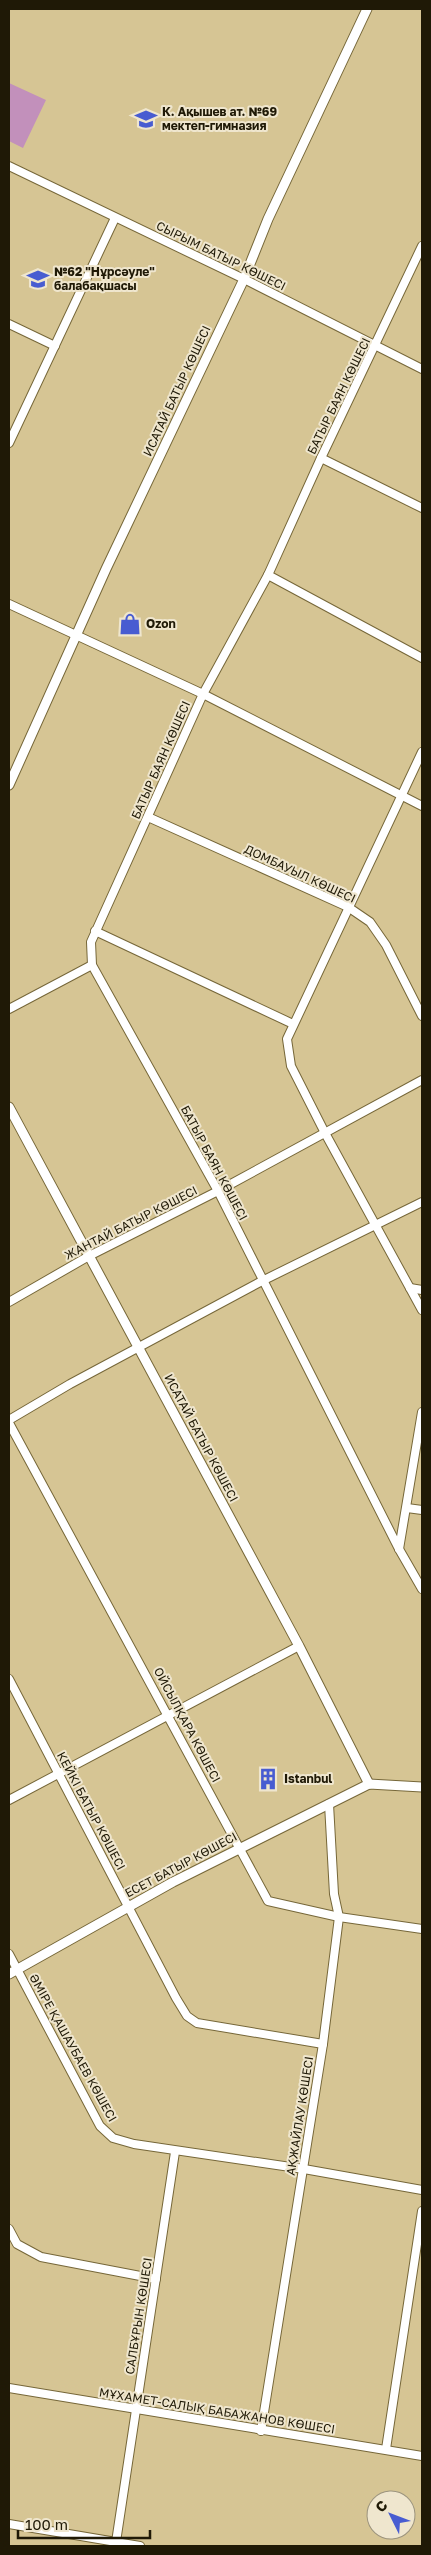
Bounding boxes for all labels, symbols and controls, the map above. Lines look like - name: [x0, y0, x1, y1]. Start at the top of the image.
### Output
- place label: К. Ақышев ат. №69 мектеп-гимназия: [162, 104, 277, 133]
- school or university icon: К. Ақышев ат. №69 мектеп-гимназия: [133, 106, 159, 132]
- street label: СЫРЫМ БАТЫР КӨШЕСІ: [154, 218, 288, 293]
- place label: №62 "Нұрсәуле" балабақшасы: [54, 264, 155, 293]
- school or university icon: №62 "Нұрсәуле" балабақшасы: [25, 266, 51, 292]
- street label: ИСАТАЙ БАТЫР КӨШЕСІ: [140, 323, 213, 459]
- street label: БАТЫР БАЯН КӨШЕСІ: [304, 335, 373, 457]
- shop icon: Ozon: [117, 611, 143, 637]
- place label: Ozon: [146, 616, 176, 631]
- street label: БАТЫР БАЯН КӨШЕСІ: [128, 698, 193, 821]
- street label: ДОМБАУЫЛ КӨШЕСІ: [242, 841, 358, 906]
- street label: БАТЫР БАЯН КӨШЕСІ: [178, 1103, 251, 1223]
- street label: ЖАНТАЙ БАТЫР КӨШЕСІ: [62, 1182, 200, 1263]
- street label: ИСАТАЙ БАТЫР КӨШЕСІ: [161, 1371, 241, 1504]
- street label: ОЙСЫЛҚАРА КӨШЕСІ: [151, 1665, 224, 1785]
- street label: КЕЙКІ БАТЫР КӨШЕСІ: [54, 1749, 129, 1872]
- building icon: Istanbul: [255, 1766, 281, 1792]
- place label: Istanbul: [284, 1771, 332, 1786]
- street label: ЕСЕТ БАТЫР КӨШЕСІ: [122, 1829, 239, 1901]
- street label: ӘМІРЕ ҚАШАУБАЕВ КӨШЕСІ: [26, 1971, 120, 2124]
- street label: АҚЖАЙЛАУ КӨШЕСІ: [283, 2055, 316, 2177]
- street label: САЛБҰРЫН КӨШЕСІ: [122, 2256, 155, 2375]
- street label: МҰХАМЕТ-САЛЫҚ БАБАЖАНОВ КӨШЕСІ: [98, 2384, 336, 2437]
- north arrow: [366, 2490, 416, 2540]
- text: С: [371, 2497, 391, 2515]
- scale bar: [18, 2508, 150, 2540]
- text: 100 m: [25, 2515, 68, 2533]

